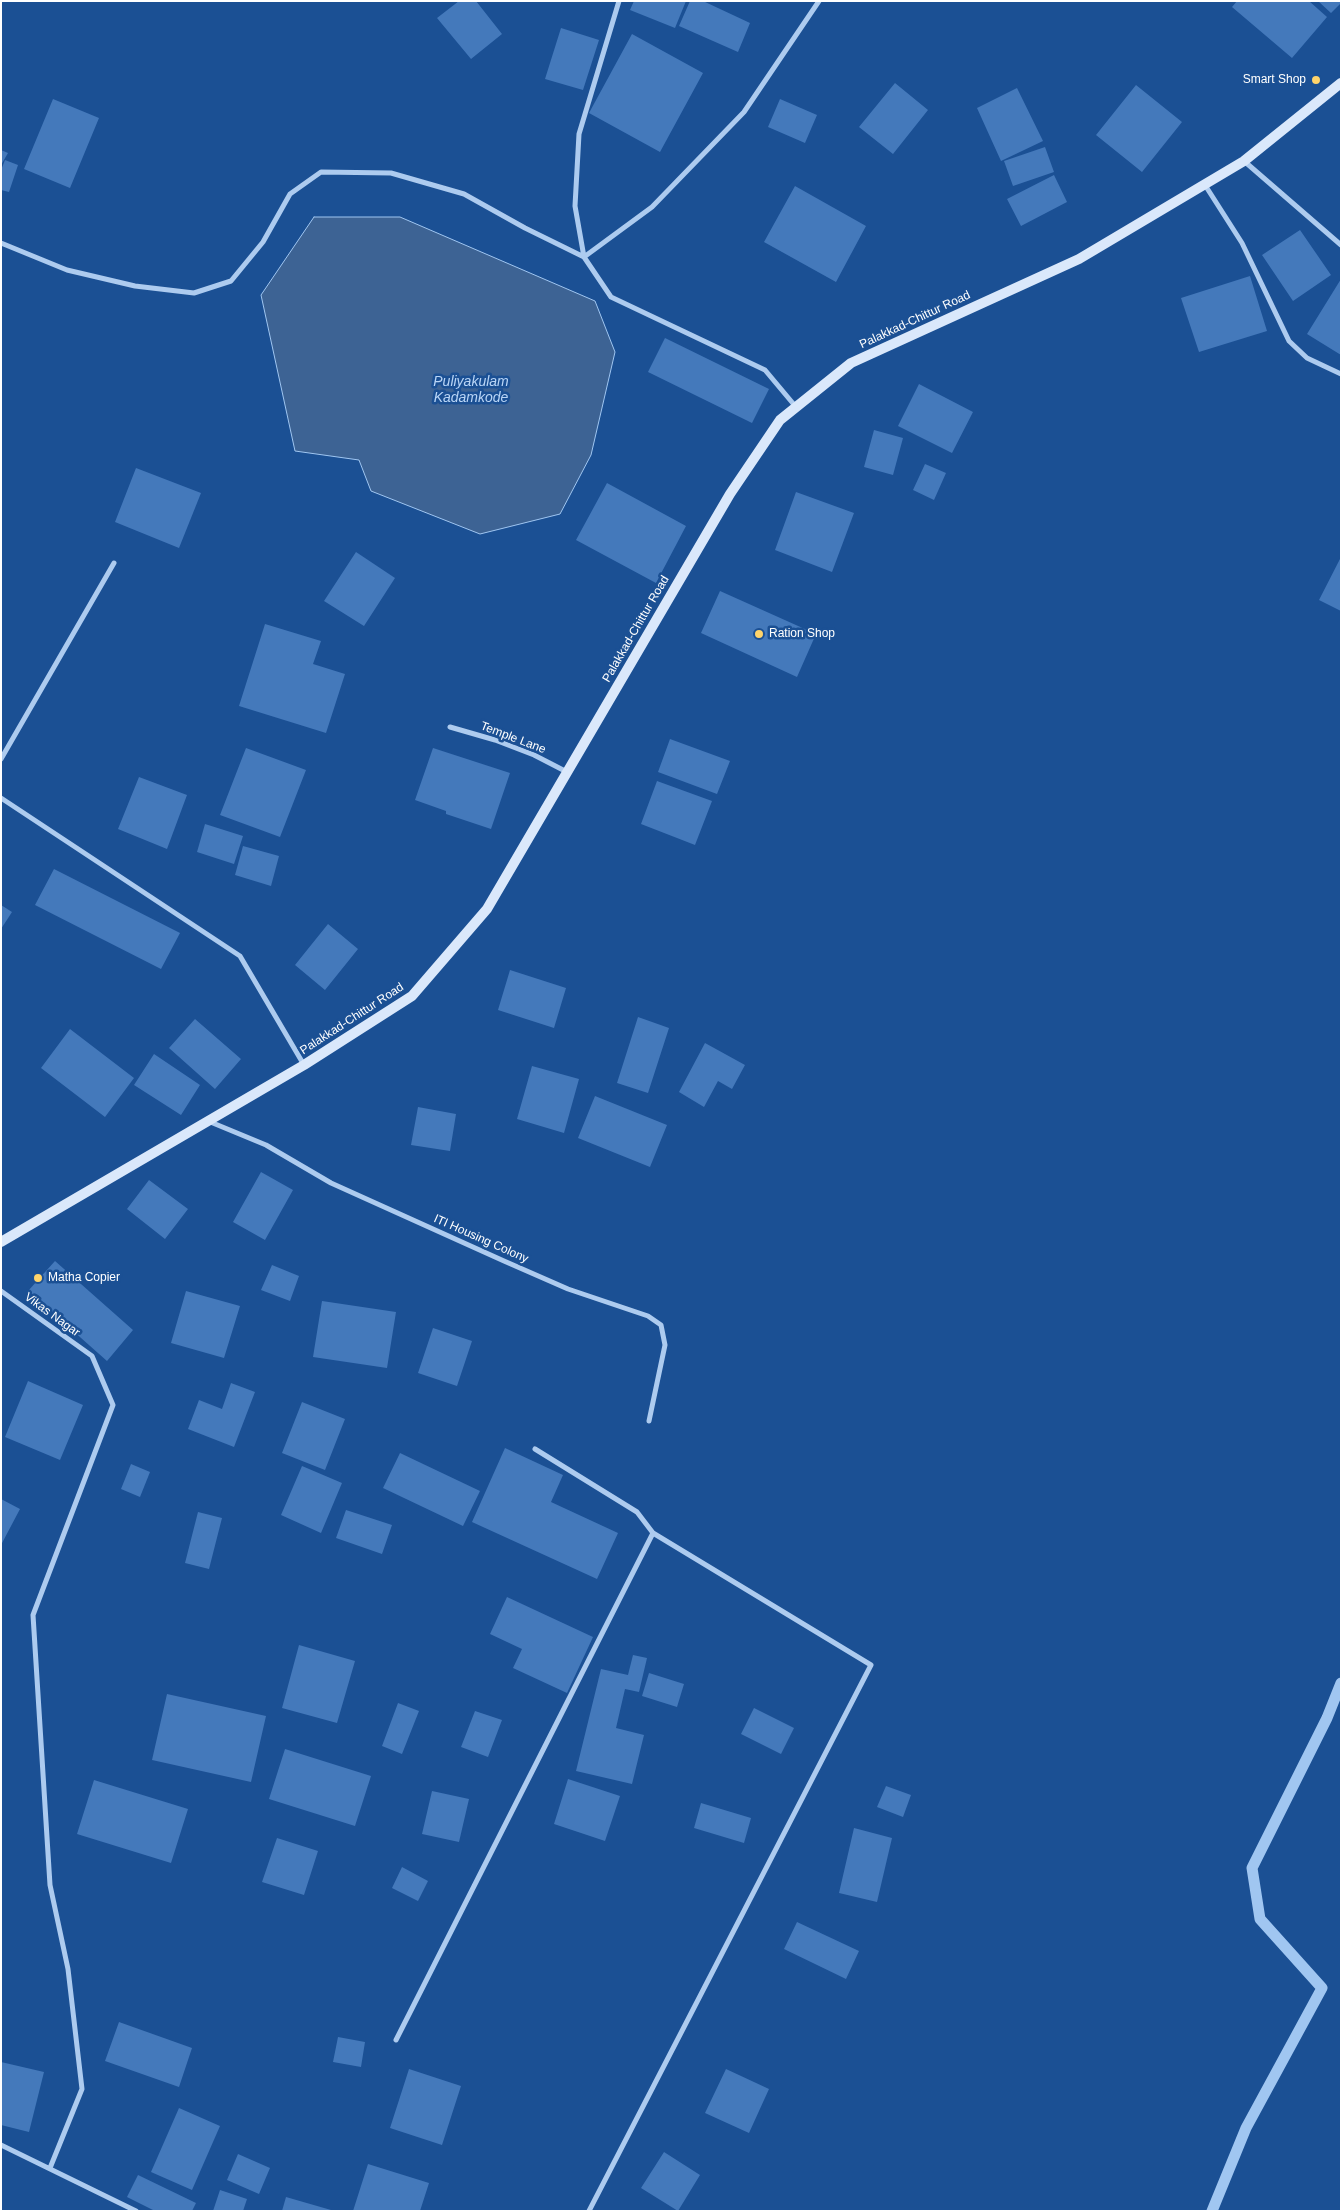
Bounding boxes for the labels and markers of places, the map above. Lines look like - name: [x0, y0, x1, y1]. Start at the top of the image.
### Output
- place label: Smart Shop: [1243, 73, 1306, 87]
- marker: Smart Shop: [1310, 74, 1322, 86]
- place label: Ration Shop: [769, 627, 835, 641]
- marker: Ration Shop: [753, 628, 765, 640]
- place label: Matha Copier: [48, 1271, 120, 1285]
- marker: Matha Copier: [32, 1272, 44, 1284]

